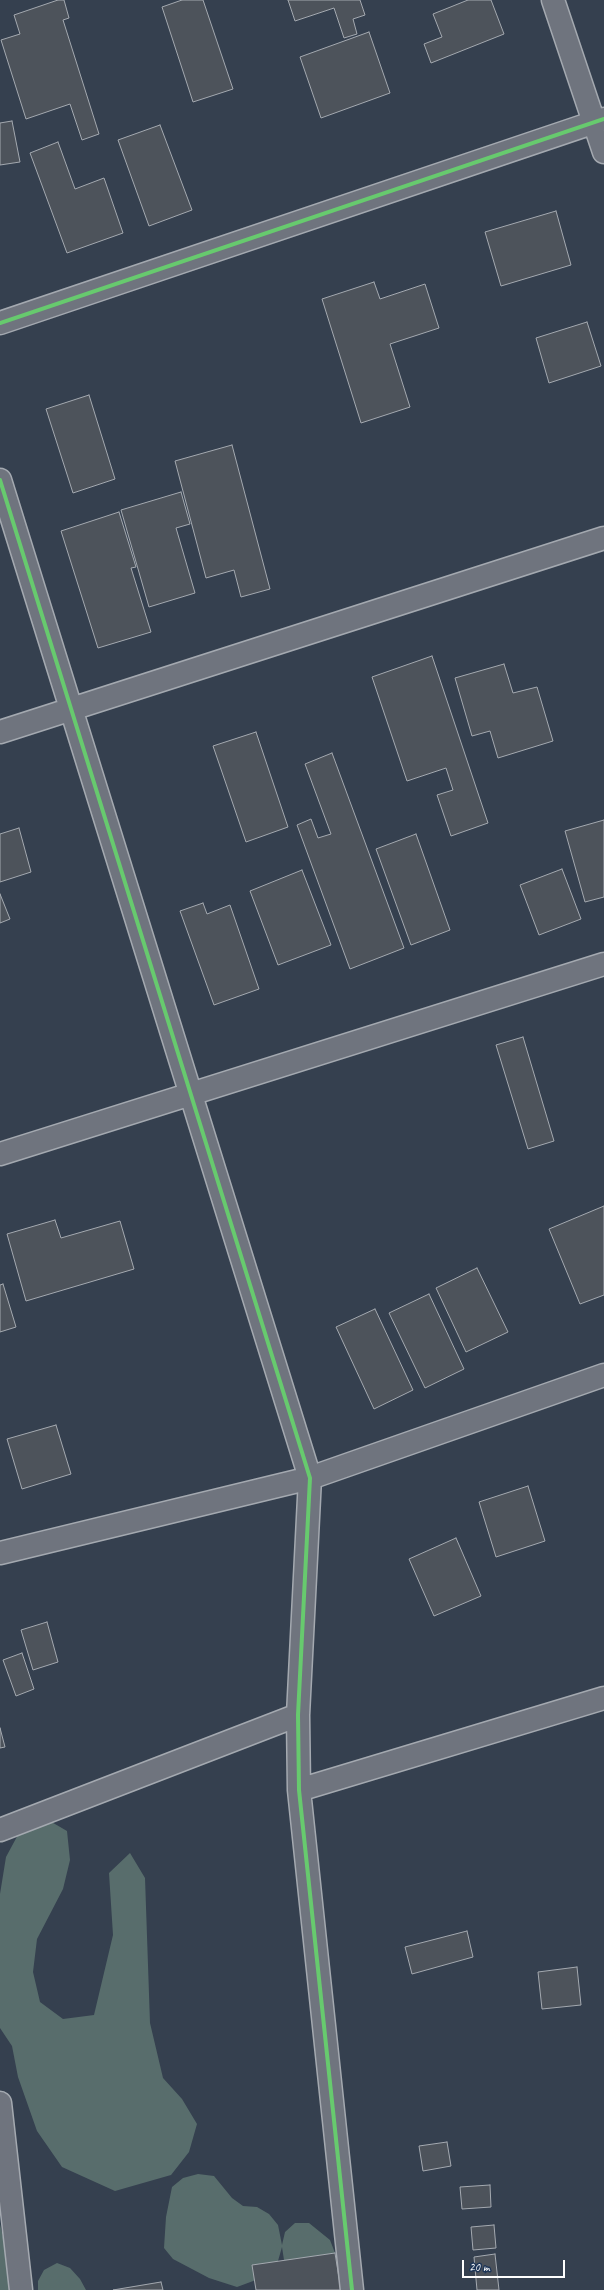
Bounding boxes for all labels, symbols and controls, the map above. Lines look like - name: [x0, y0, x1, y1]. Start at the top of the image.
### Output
- scale bar: [464, 2252, 567, 2278]
- text: 20 m: [469, 2259, 489, 2275]

